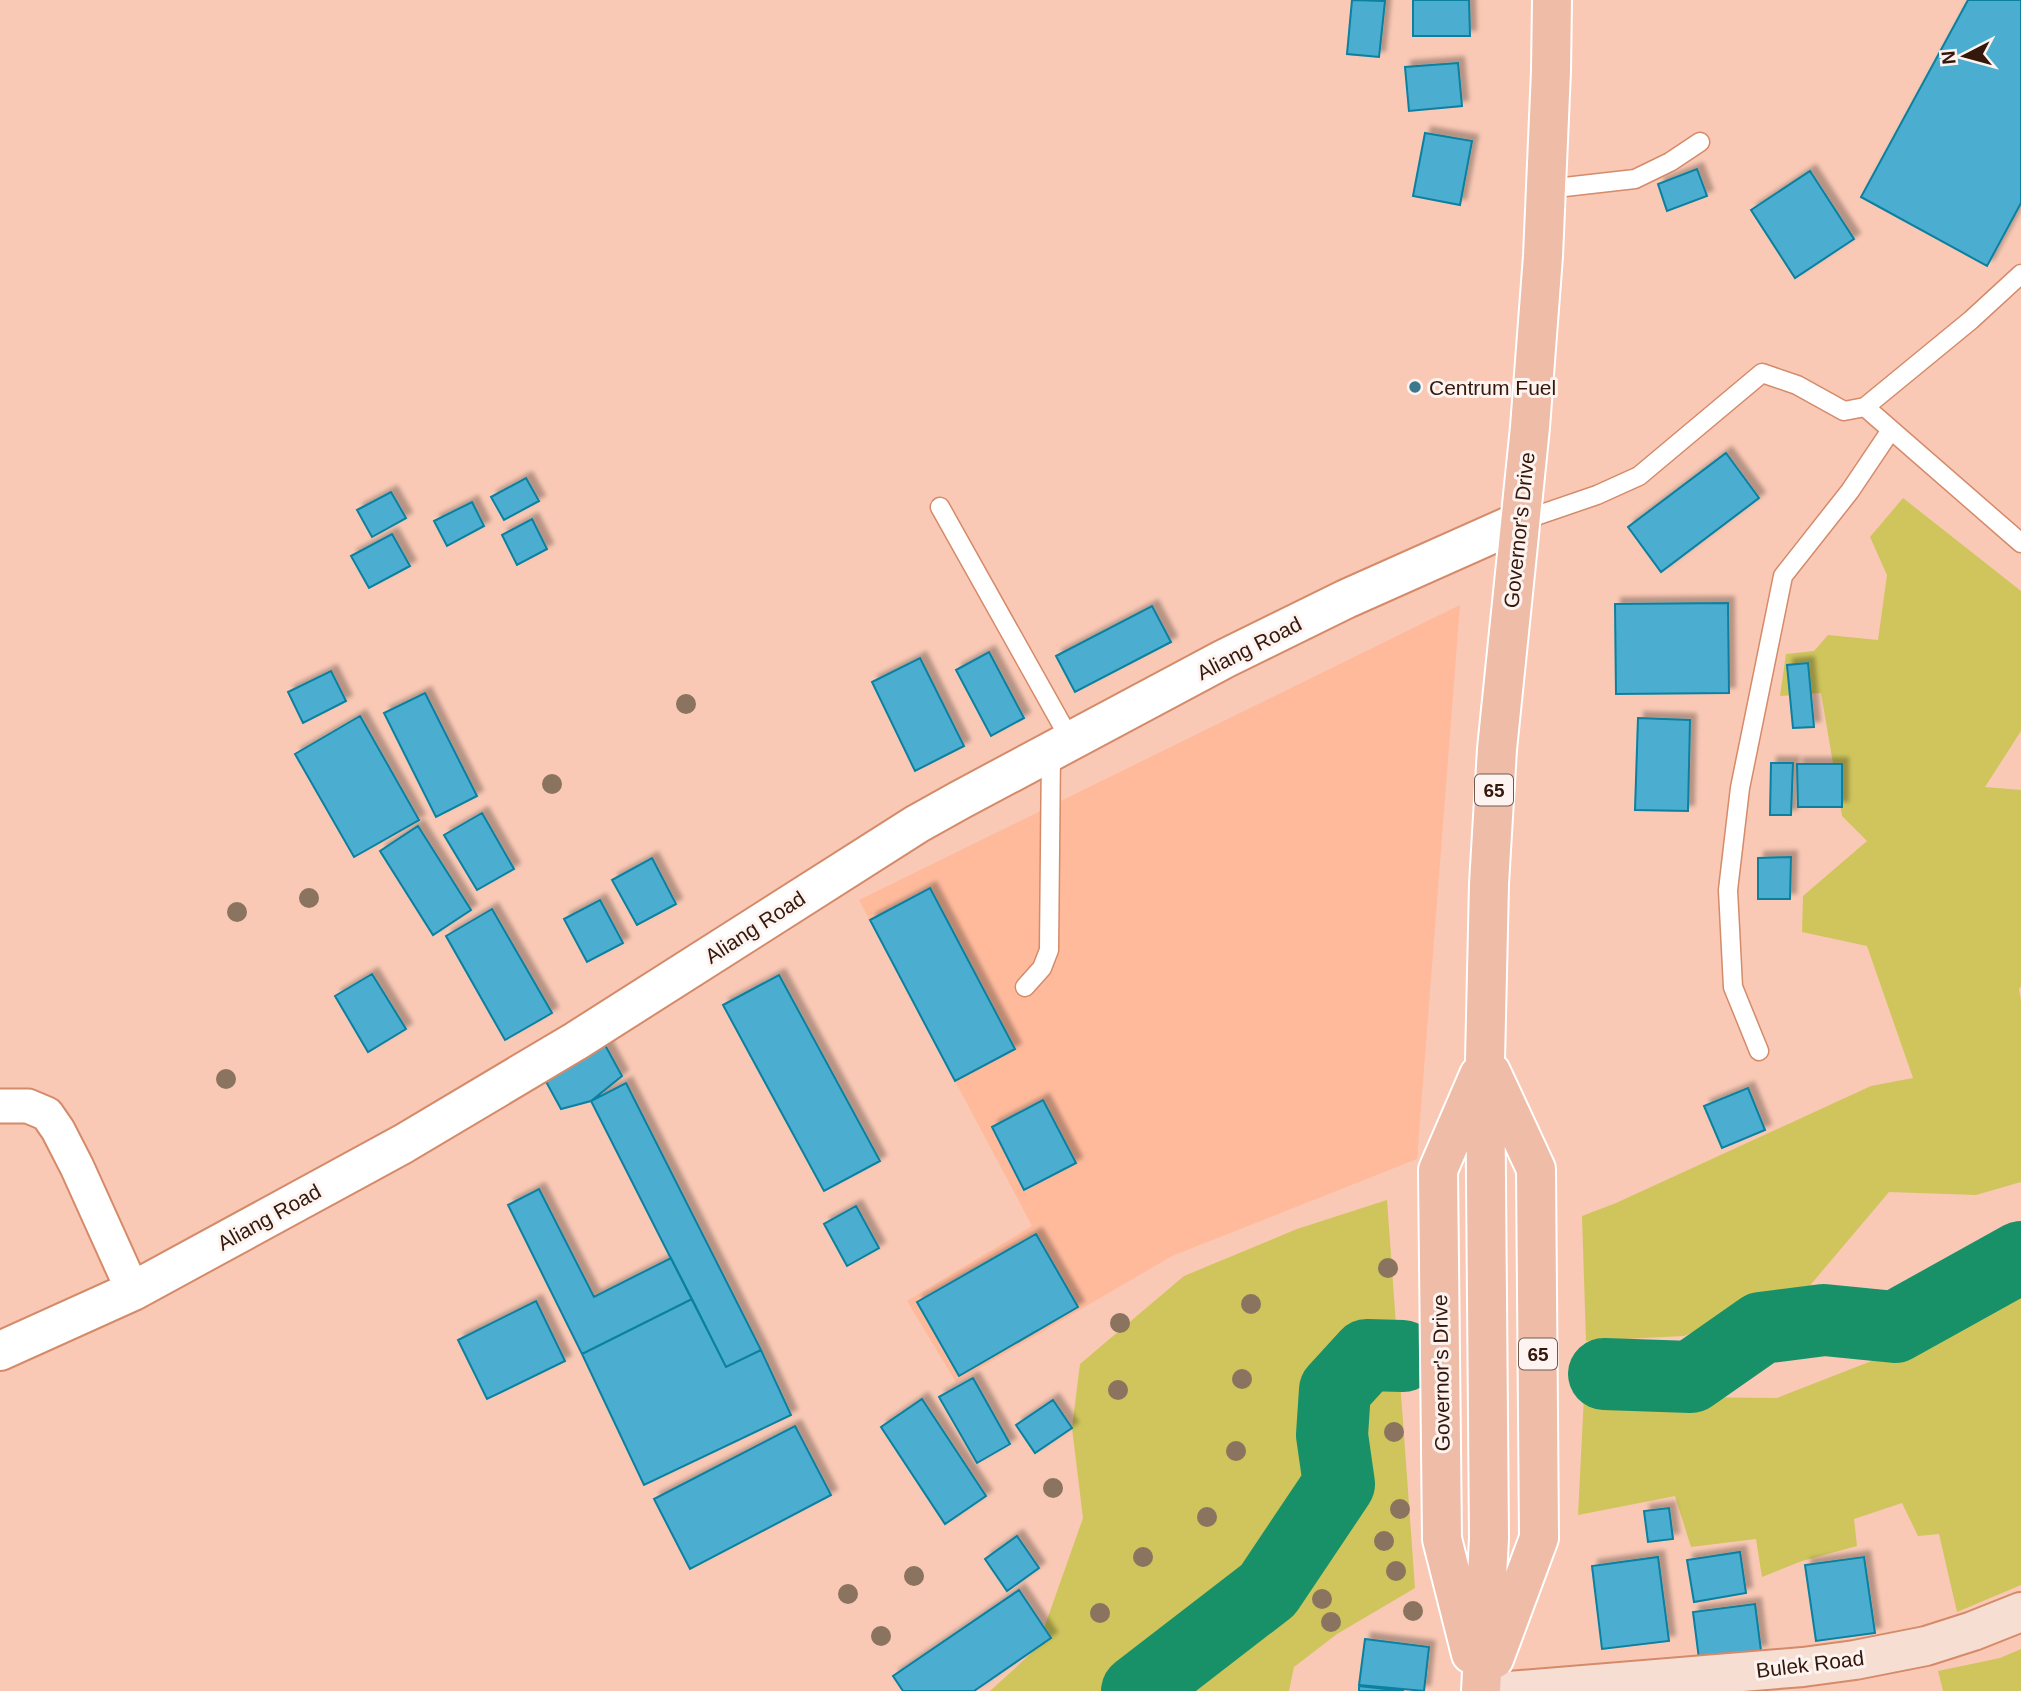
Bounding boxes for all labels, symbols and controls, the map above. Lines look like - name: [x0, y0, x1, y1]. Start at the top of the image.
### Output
- north arrow: [1930, 21, 2000, 91]
- text: N: [1937, 50, 1960, 66]
- place label: Centrum Fuel: [1429, 376, 1556, 399]
- marker: Centrum Fuel: [1407, 379, 1423, 395]
- street label: Governor's Drive: [1499, 451, 1539, 609]
- street label: Aliang Road: [1193, 612, 1305, 684]
- road number: 65: [1475, 775, 1513, 806]
- street label: Aliang Road: [701, 886, 809, 968]
- street label: Aliang Road: [213, 1179, 325, 1255]
- street label: Governor's Drive: [1428, 1294, 1454, 1452]
- road number: 65: [1519, 1338, 1557, 1370]
- street label: Bulek Road: [1755, 1646, 1865, 1682]

